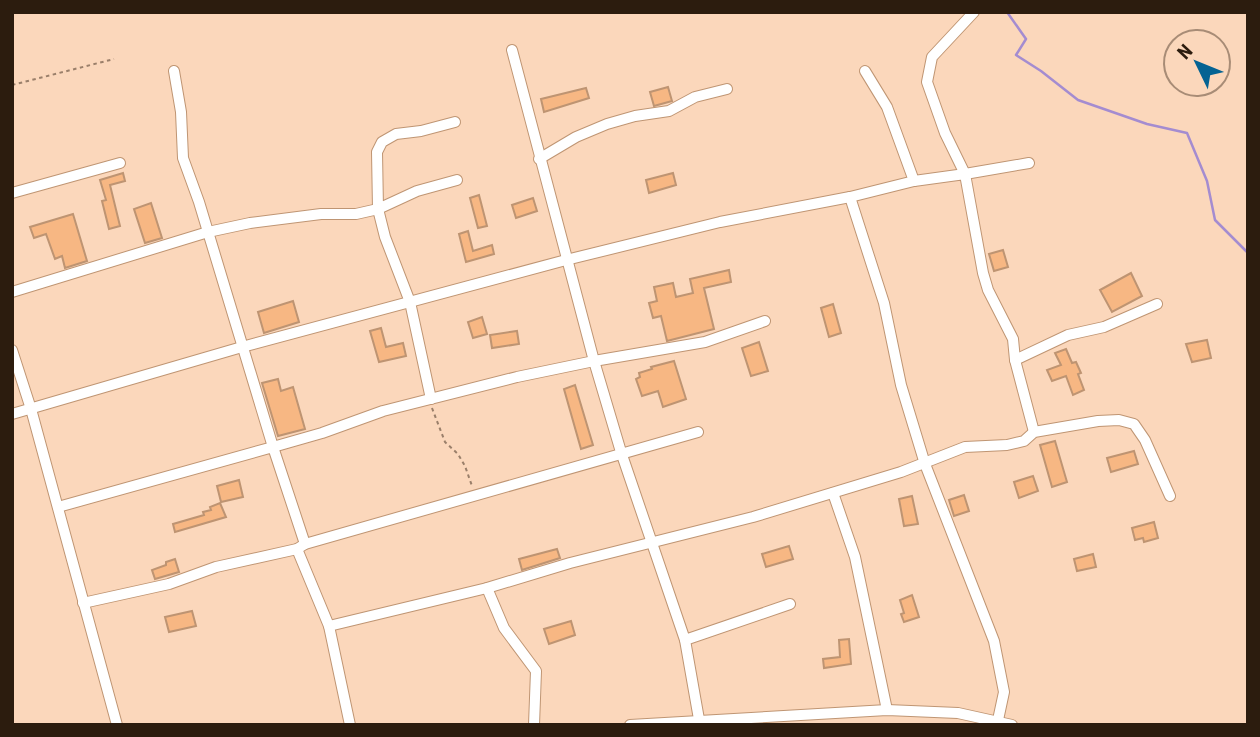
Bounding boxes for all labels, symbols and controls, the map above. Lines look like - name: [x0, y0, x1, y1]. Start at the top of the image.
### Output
- north arrow: [1162, 28, 1232, 98]
- text: N: [1173, 40, 1197, 64]

